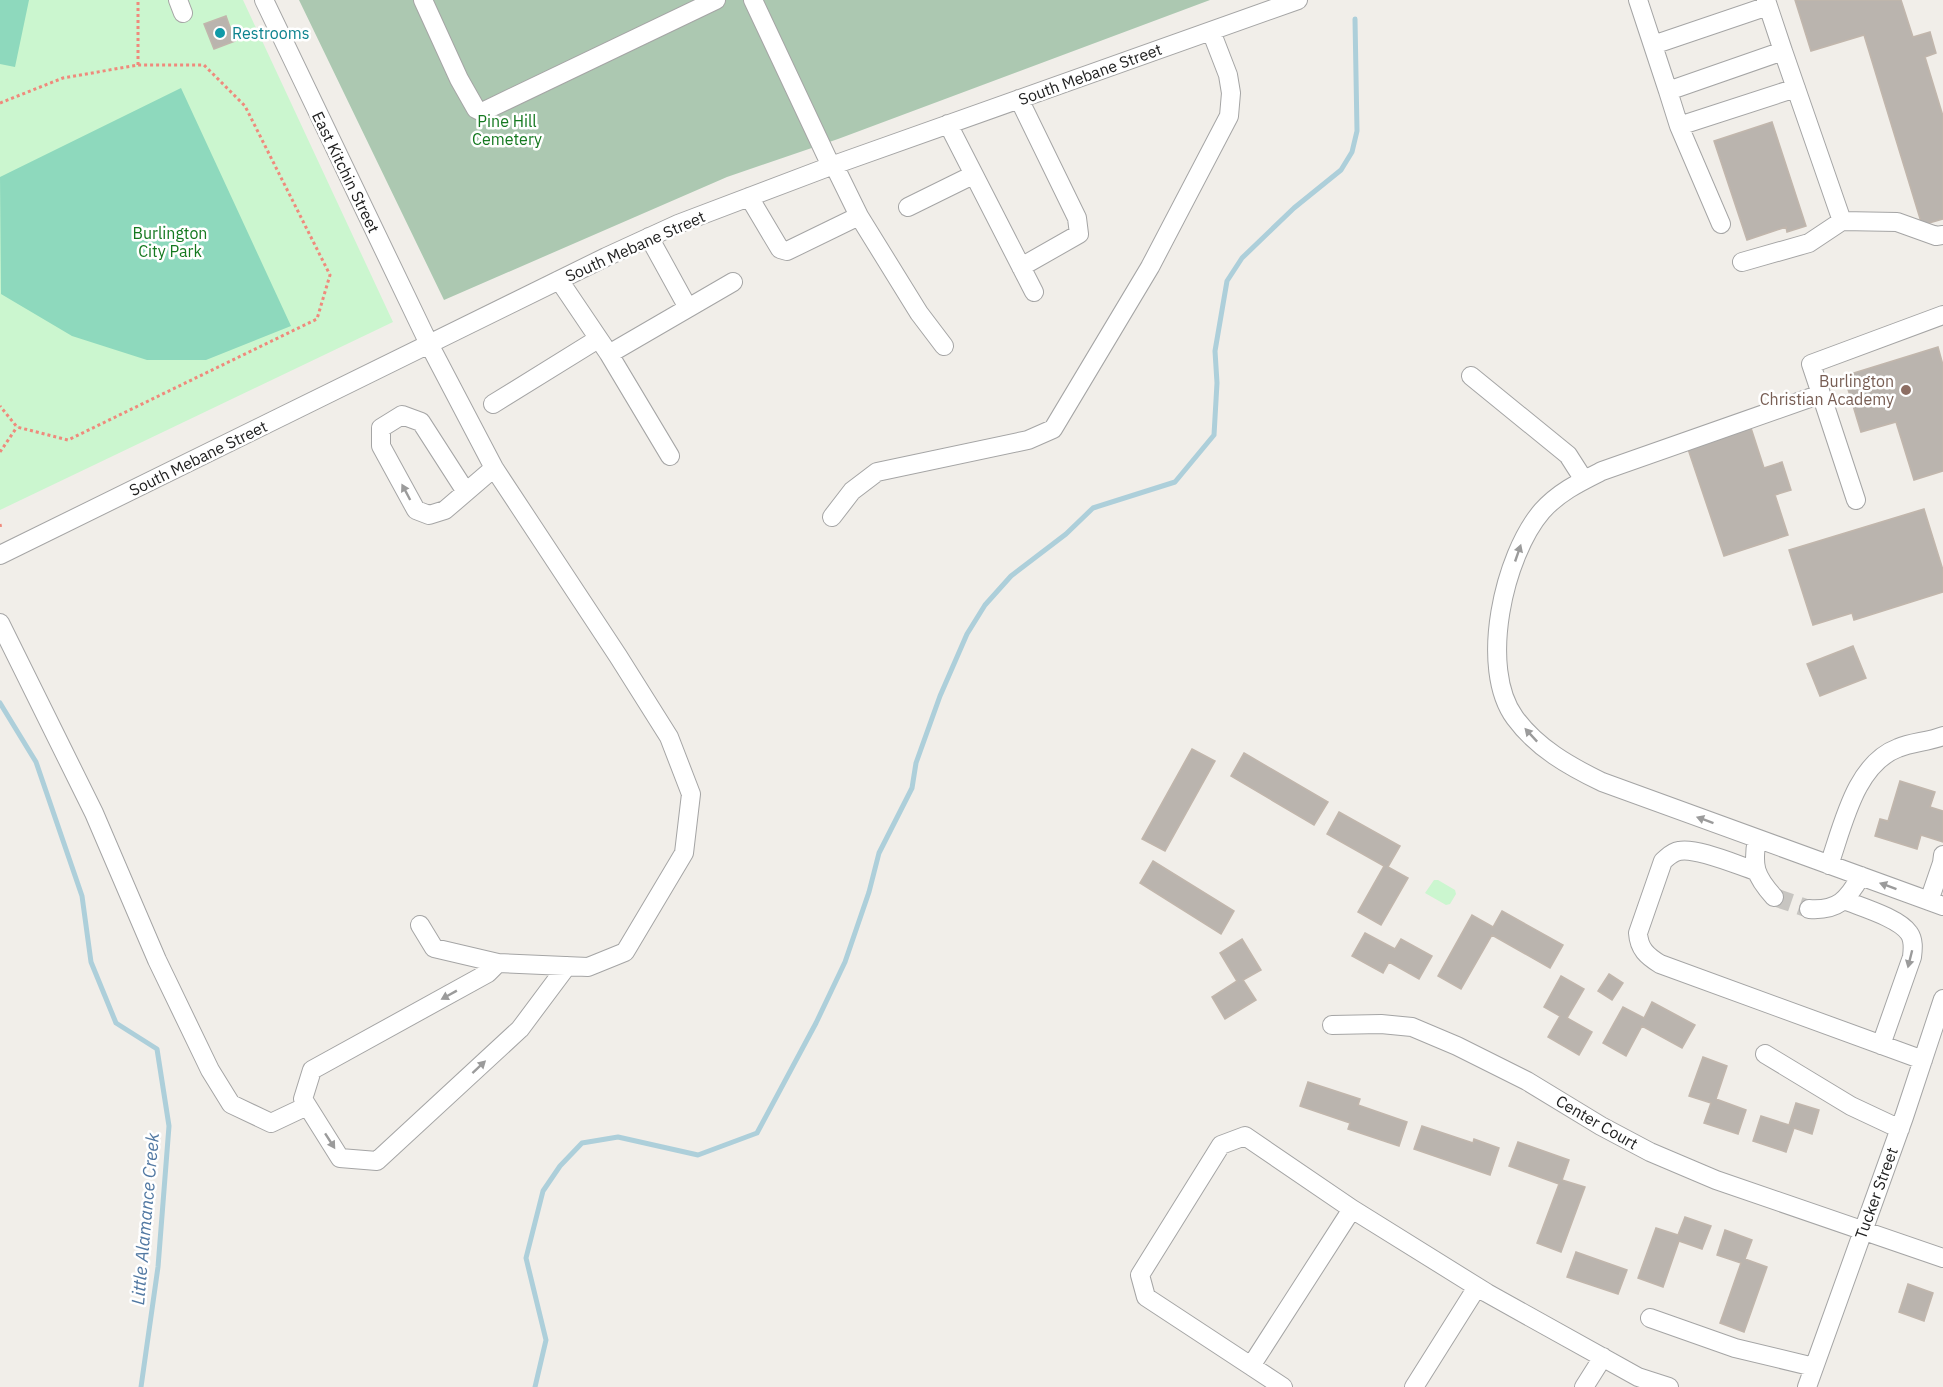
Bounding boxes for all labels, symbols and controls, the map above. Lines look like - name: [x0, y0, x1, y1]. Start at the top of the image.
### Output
- place label: Restrooms: [232, 23, 310, 43]
- marker: Restrooms: [213, 26, 227, 40]
- street label: South Mebane Street: [1016, 39, 1164, 109]
- street label: East Kitchin Street: [308, 108, 384, 236]
- park label: Pine Hill Cemetery: [472, 111, 542, 149]
- street label: South Mebane Street: [562, 206, 708, 286]
- park label: Burlington City Park: [133, 223, 207, 261]
- place label: Burlington Christian Academy: [1760, 371, 1894, 409]
- marker: Burlington Christian Academy: [1899, 383, 1913, 397]
- street label: South Mebane Street: [126, 416, 270, 500]
- one-way arrow: [401, 483, 411, 500]
- one-way arrow: [1514, 544, 1524, 562]
- one-way arrow: [1524, 728, 1538, 743]
- one-way arrow: [1696, 814, 1714, 824]
- one-way arrow: [1879, 881, 1897, 891]
- one-way arrow: [1905, 950, 1915, 968]
- one-way arrow: [441, 990, 458, 1000]
- one-way arrow: [471, 1060, 486, 1074]
- street label: Center Court: [1552, 1091, 1642, 1153]
- water label: Little Alamance Creek: [126, 1131, 164, 1306]
- one-way arrow: [324, 1133, 335, 1149]
- street label: Tucker Street: [1850, 1144, 1902, 1242]

